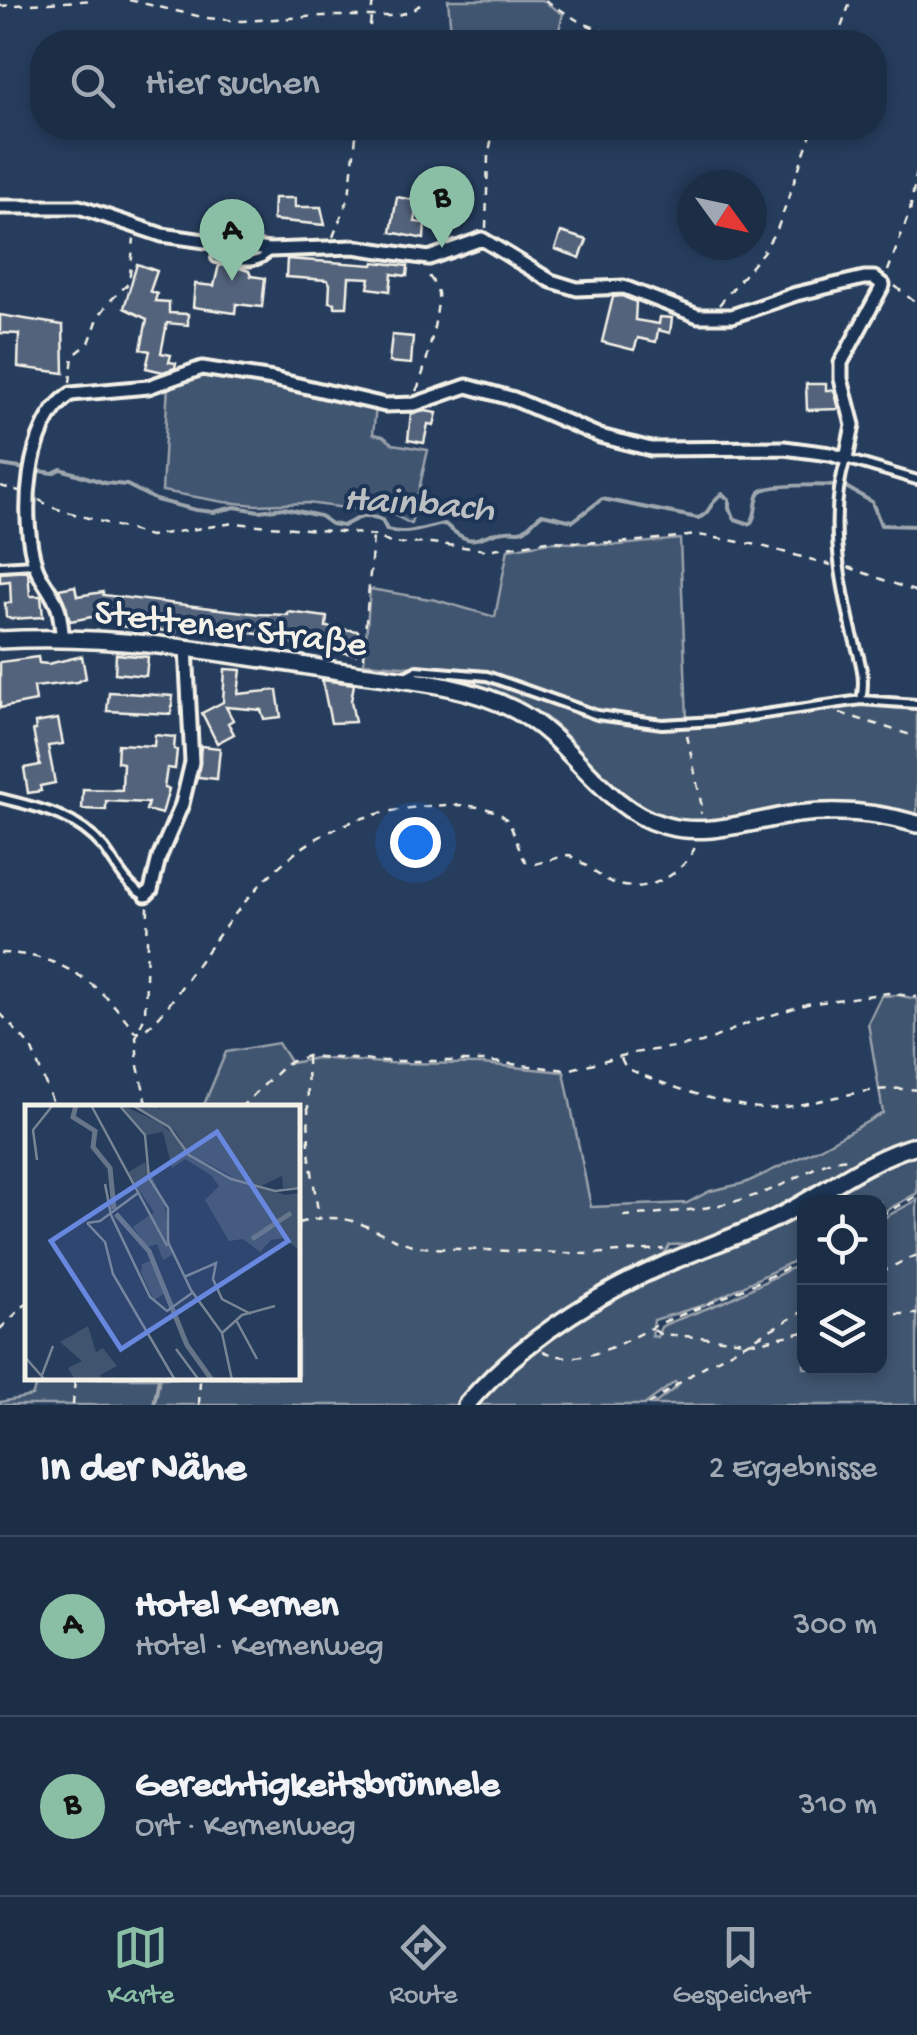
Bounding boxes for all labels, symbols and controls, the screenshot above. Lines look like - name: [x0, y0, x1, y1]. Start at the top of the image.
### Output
- search box: [30, 30, 887, 140]
- icon: search: [65, 58, 120, 113]
- text: Hier suchen: [145, 63, 320, 107]
- pin: B: [410, 166, 474, 248]
- north arrow: [677, 170, 767, 260]
- pin: A: [200, 198, 264, 281]
- water label: Hainbach: [342, 478, 496, 535]
- street label: Stettener Straße: [92, 592, 369, 670]
- your location: [390, 817, 441, 868]
- inset map: [25, 1105, 300, 1380]
- map controls: [797, 1195, 887, 1375]
- button: locate: [797, 1195, 887, 1285]
- button: layers: [797, 1285, 887, 1375]
- text: In der Nähe: [40, 1446, 246, 1495]
- text: 2 Ergebnisse: [709, 1451, 877, 1489]
- text: Hotel Kernen: [135, 1585, 339, 1629]
- text: A: [63, 1607, 82, 1645]
- text: 300 m: [794, 1607, 877, 1645]
- text: Hotel · Kernenweg: [135, 1629, 384, 1667]
- text: Gerechtigkeitsbrünnele: [135, 1765, 500, 1809]
- text: B: [64, 1787, 81, 1825]
- text: 310 m: [799, 1787, 877, 1825]
- text: Ort · Kernenweg: [135, 1809, 356, 1847]
- tab: Karte: [107, 1920, 174, 2013]
- tab: Route: [389, 1920, 457, 2013]
- tab: Gespeichert: [672, 1920, 810, 2013]

